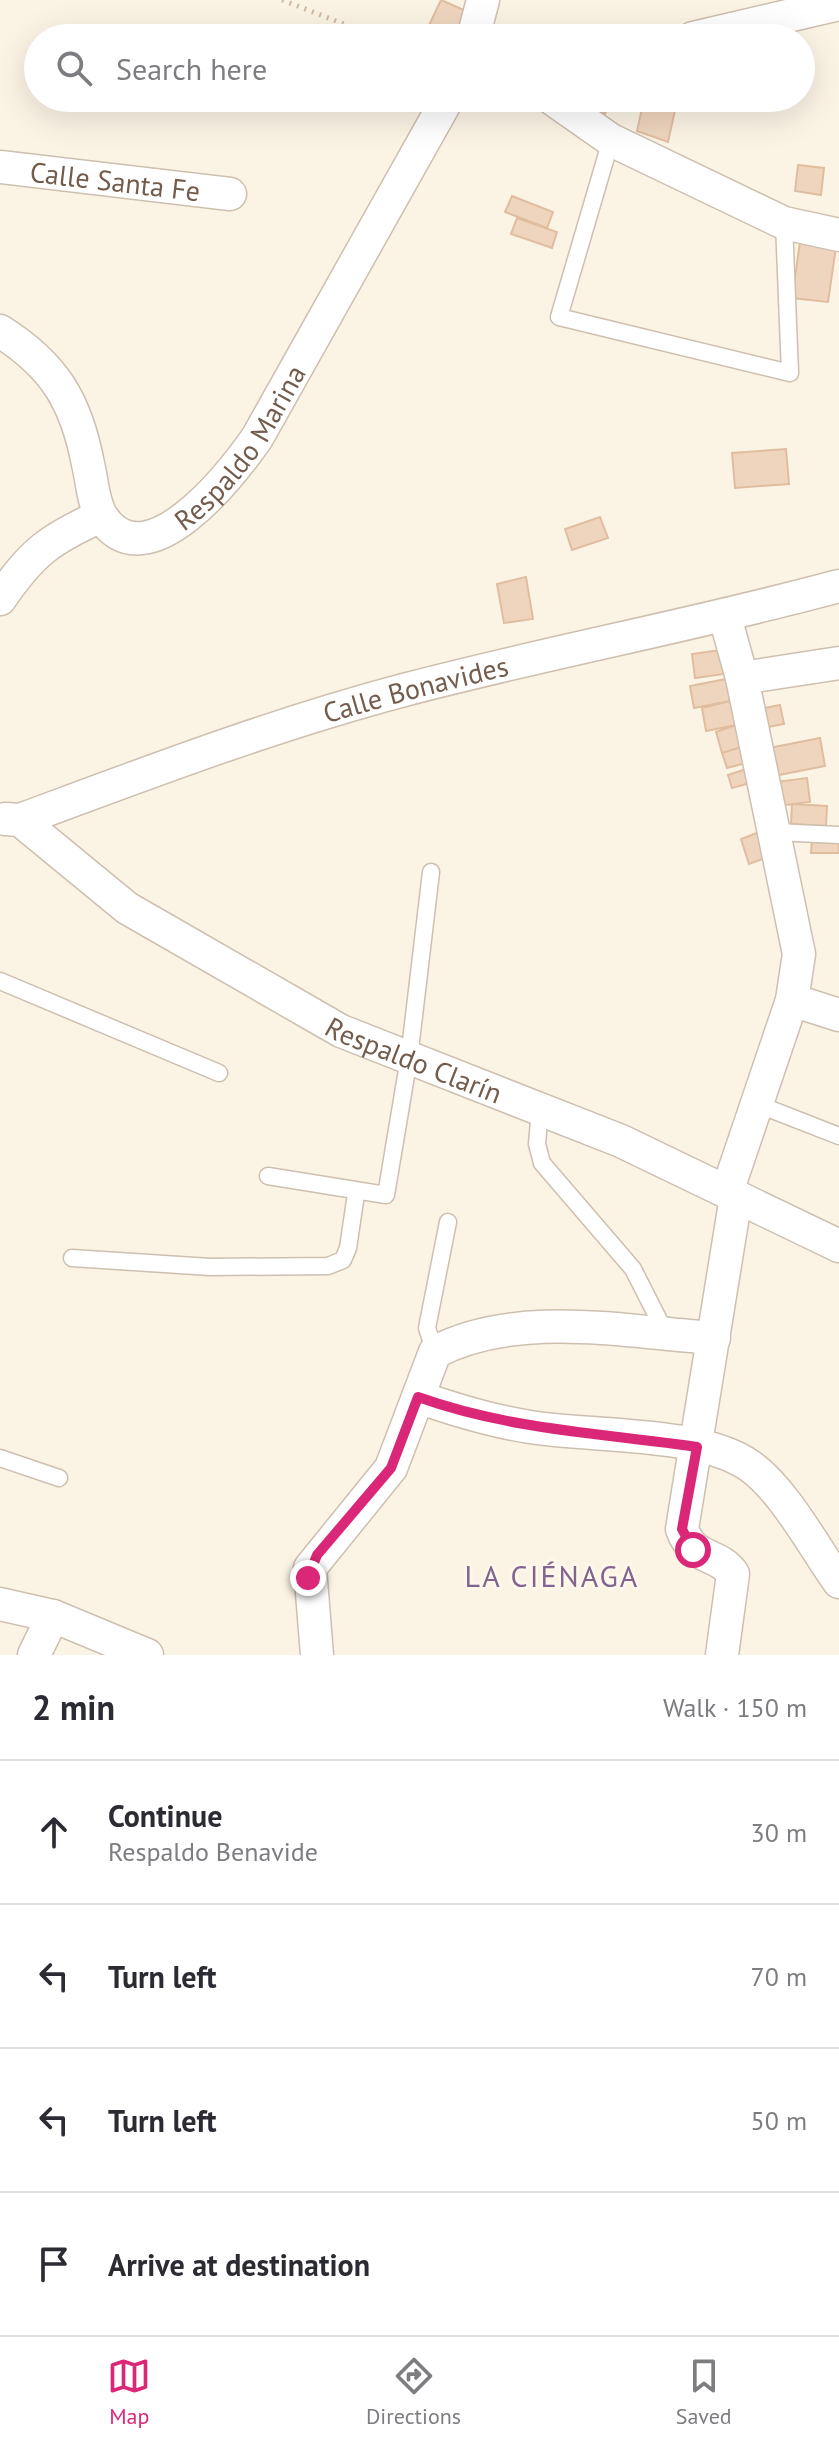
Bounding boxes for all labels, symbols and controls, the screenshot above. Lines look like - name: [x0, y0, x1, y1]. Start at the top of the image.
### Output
- search box: [24, 24, 815, 112]
- icon: search: [52, 46, 96, 90]
- text: Search here: [116, 49, 267, 88]
- street label: Calle Santa Fe: [28, 152, 202, 209]
- street label: Respaldo Marina: [166, 358, 313, 538]
- street label: Calle Bonavides: [318, 646, 512, 731]
- street label: Respaldo Clarín: [319, 1008, 508, 1111]
- route start: [675, 1532, 711, 1568]
- district label: LA CIÉNAGA: [465, 1556, 639, 1595]
- route end: [290, 1560, 326, 1596]
- text: 2 min: [32, 1685, 115, 1729]
- text: Walk · 150 m: [663, 1691, 807, 1724]
- text: Continue: [108, 1796, 222, 1835]
- icon: ahead: [32, 1810, 76, 1854]
- text: 30 m: [751, 1816, 807, 1849]
- text: Respaldo Benavide: [108, 1835, 318, 1868]
- icon: left: [32, 1954, 76, 1998]
- text: Turn left: [108, 1957, 216, 1996]
- text: 70 m: [751, 1960, 807, 1993]
- icon: left: [32, 2098, 76, 2142]
- text: Turn left: [108, 2101, 216, 2140]
- text: 50 m: [751, 2104, 807, 2137]
- icon: arrive: [32, 2242, 76, 2286]
- text: Arrive at destination: [108, 2245, 370, 2284]
- tab: Map: [107, 2354, 151, 2430]
- tab: Directions: [366, 2354, 461, 2430]
- tab: Saved: [676, 2354, 732, 2430]

